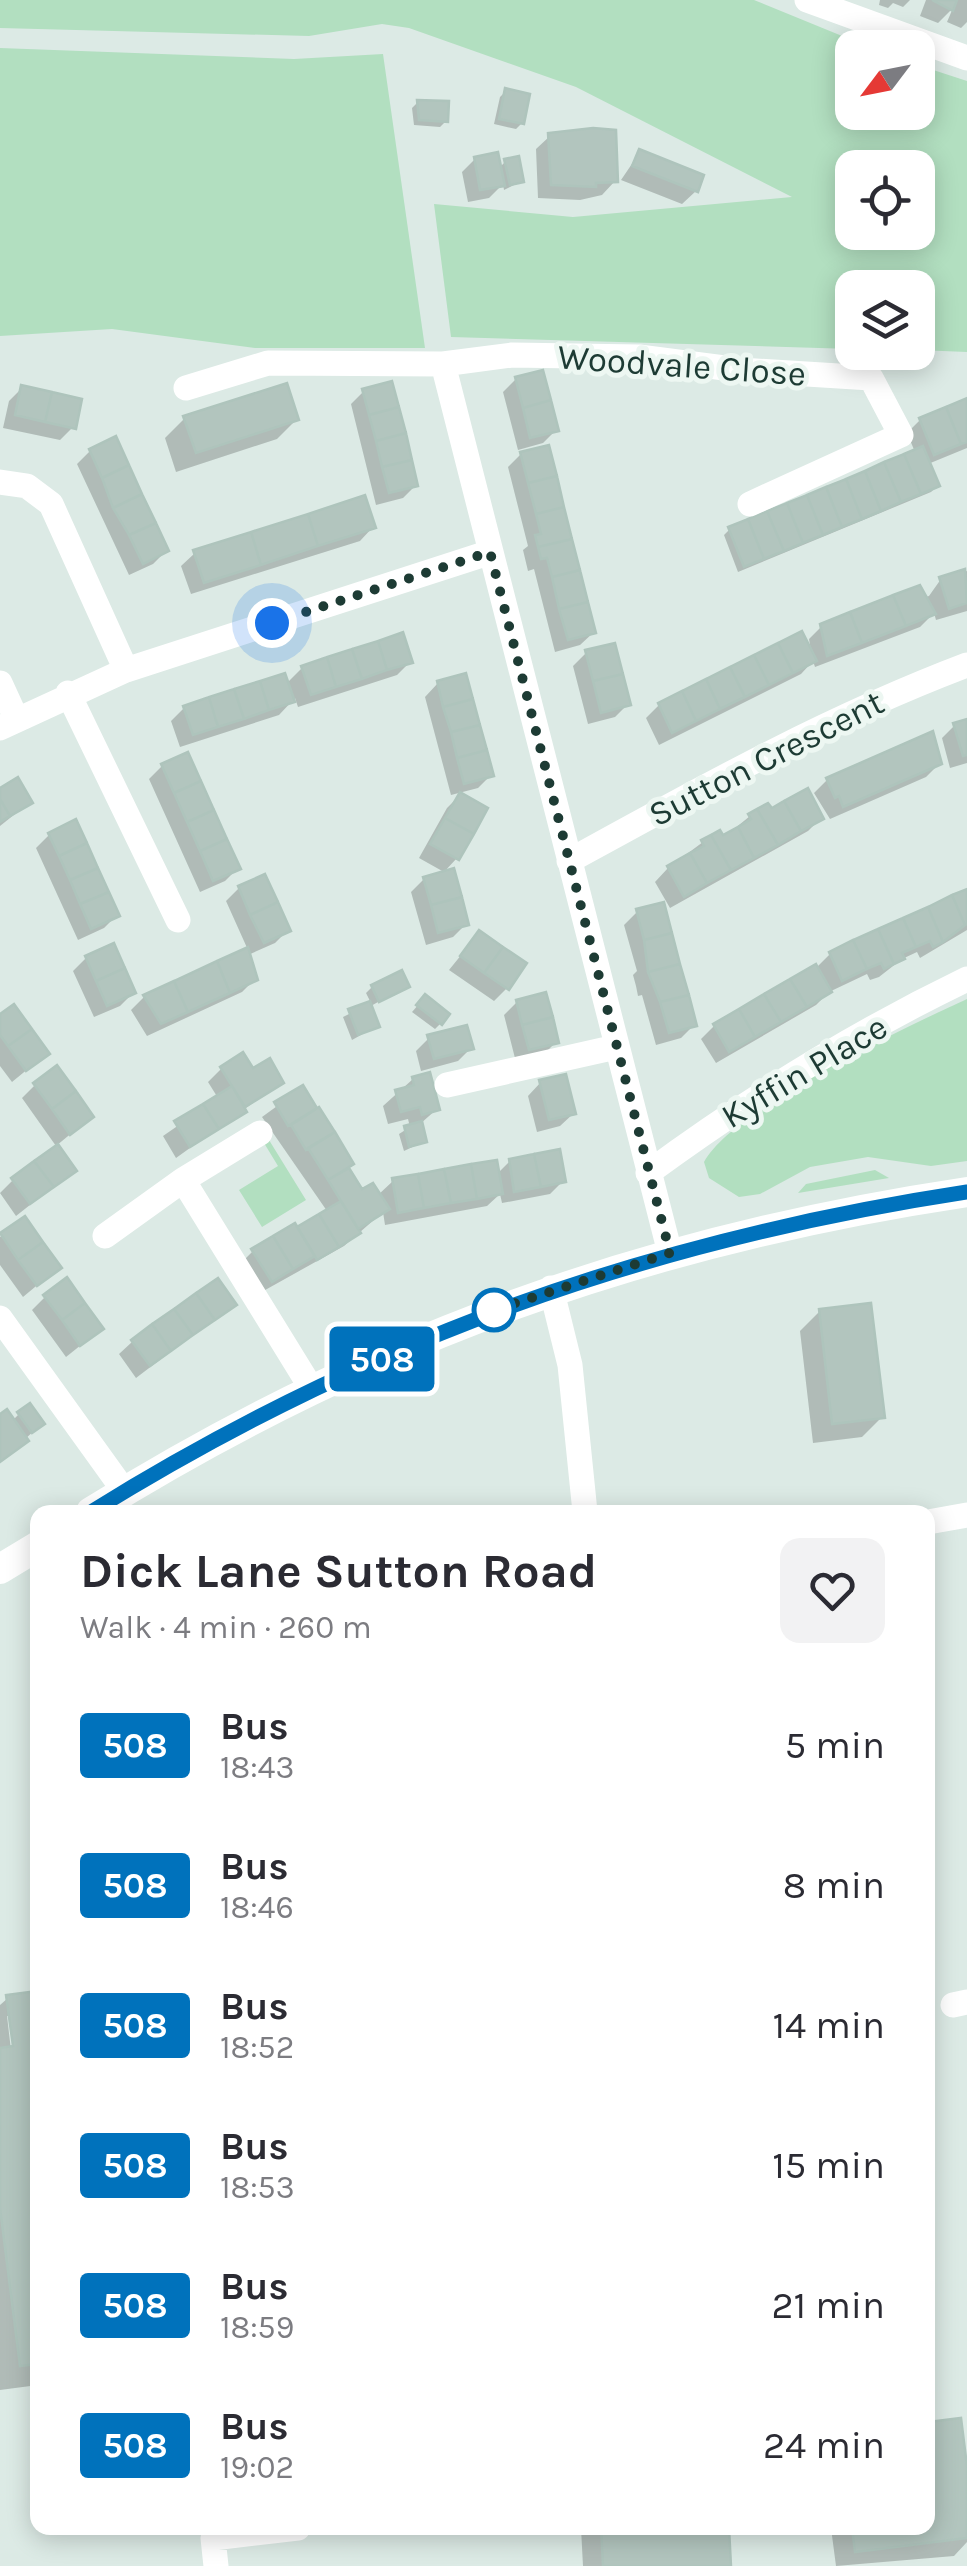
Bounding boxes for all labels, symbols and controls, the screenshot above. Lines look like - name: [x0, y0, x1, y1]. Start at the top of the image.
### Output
- north arrow: [835, 30, 935, 130]
- map controls: [835, 30, 935, 370]
- button: locate: [835, 150, 935, 250]
- button: layers: [835, 270, 935, 370]
- street label: Woodvale Close: [556, 336, 808, 395]
- your location: [247, 598, 297, 648]
- street label: Sutton Crescent: [642, 682, 890, 835]
- street label: Kyffin Place: [714, 1006, 894, 1137]
- unlabelled marker: [473, 1289, 515, 1331]
- line badge: 508: [324, 1326, 440, 1392]
- text: 508: [349, 1339, 415, 1380]
- button: heart: [780, 1538, 885, 1643]
- text: Dick Lane Sutton Road: [80, 1543, 597, 1599]
- text: Walk · 4 min · 260 m: [80, 1609, 372, 1646]
- text: Bus: [220, 1704, 289, 1749]
- text: 5 min: [785, 1723, 885, 1768]
- text: 508: [102, 1725, 168, 1766]
- text: 18:43: [220, 1749, 294, 1786]
- text: Bus: [220, 1844, 289, 1889]
- text: 8 min: [783, 1863, 885, 1908]
- text: 508: [102, 1865, 168, 1906]
- text: 18:46: [220, 1889, 294, 1926]
- text: Bus: [220, 1984, 289, 2029]
- text: 14 min: [772, 2003, 885, 2048]
- text: 508: [102, 2005, 168, 2046]
- text: 18:52: [220, 2029, 294, 2066]
- text: Bus: [220, 2124, 289, 2169]
- text: 15 min: [772, 2143, 885, 2188]
- text: 508: [102, 2145, 168, 2186]
- text: 18:53: [220, 2169, 295, 2206]
- text: Bus: [220, 2264, 289, 2309]
- text: 21 min: [772, 2283, 885, 2328]
- text: 508: [102, 2285, 168, 2326]
- text: 18:59: [220, 2309, 294, 2346]
- text: Bus: [220, 2404, 289, 2449]
- text: 24 min: [763, 2423, 885, 2468]
- text: 508: [102, 2425, 168, 2466]
- text: 19:02: [220, 2449, 294, 2486]

